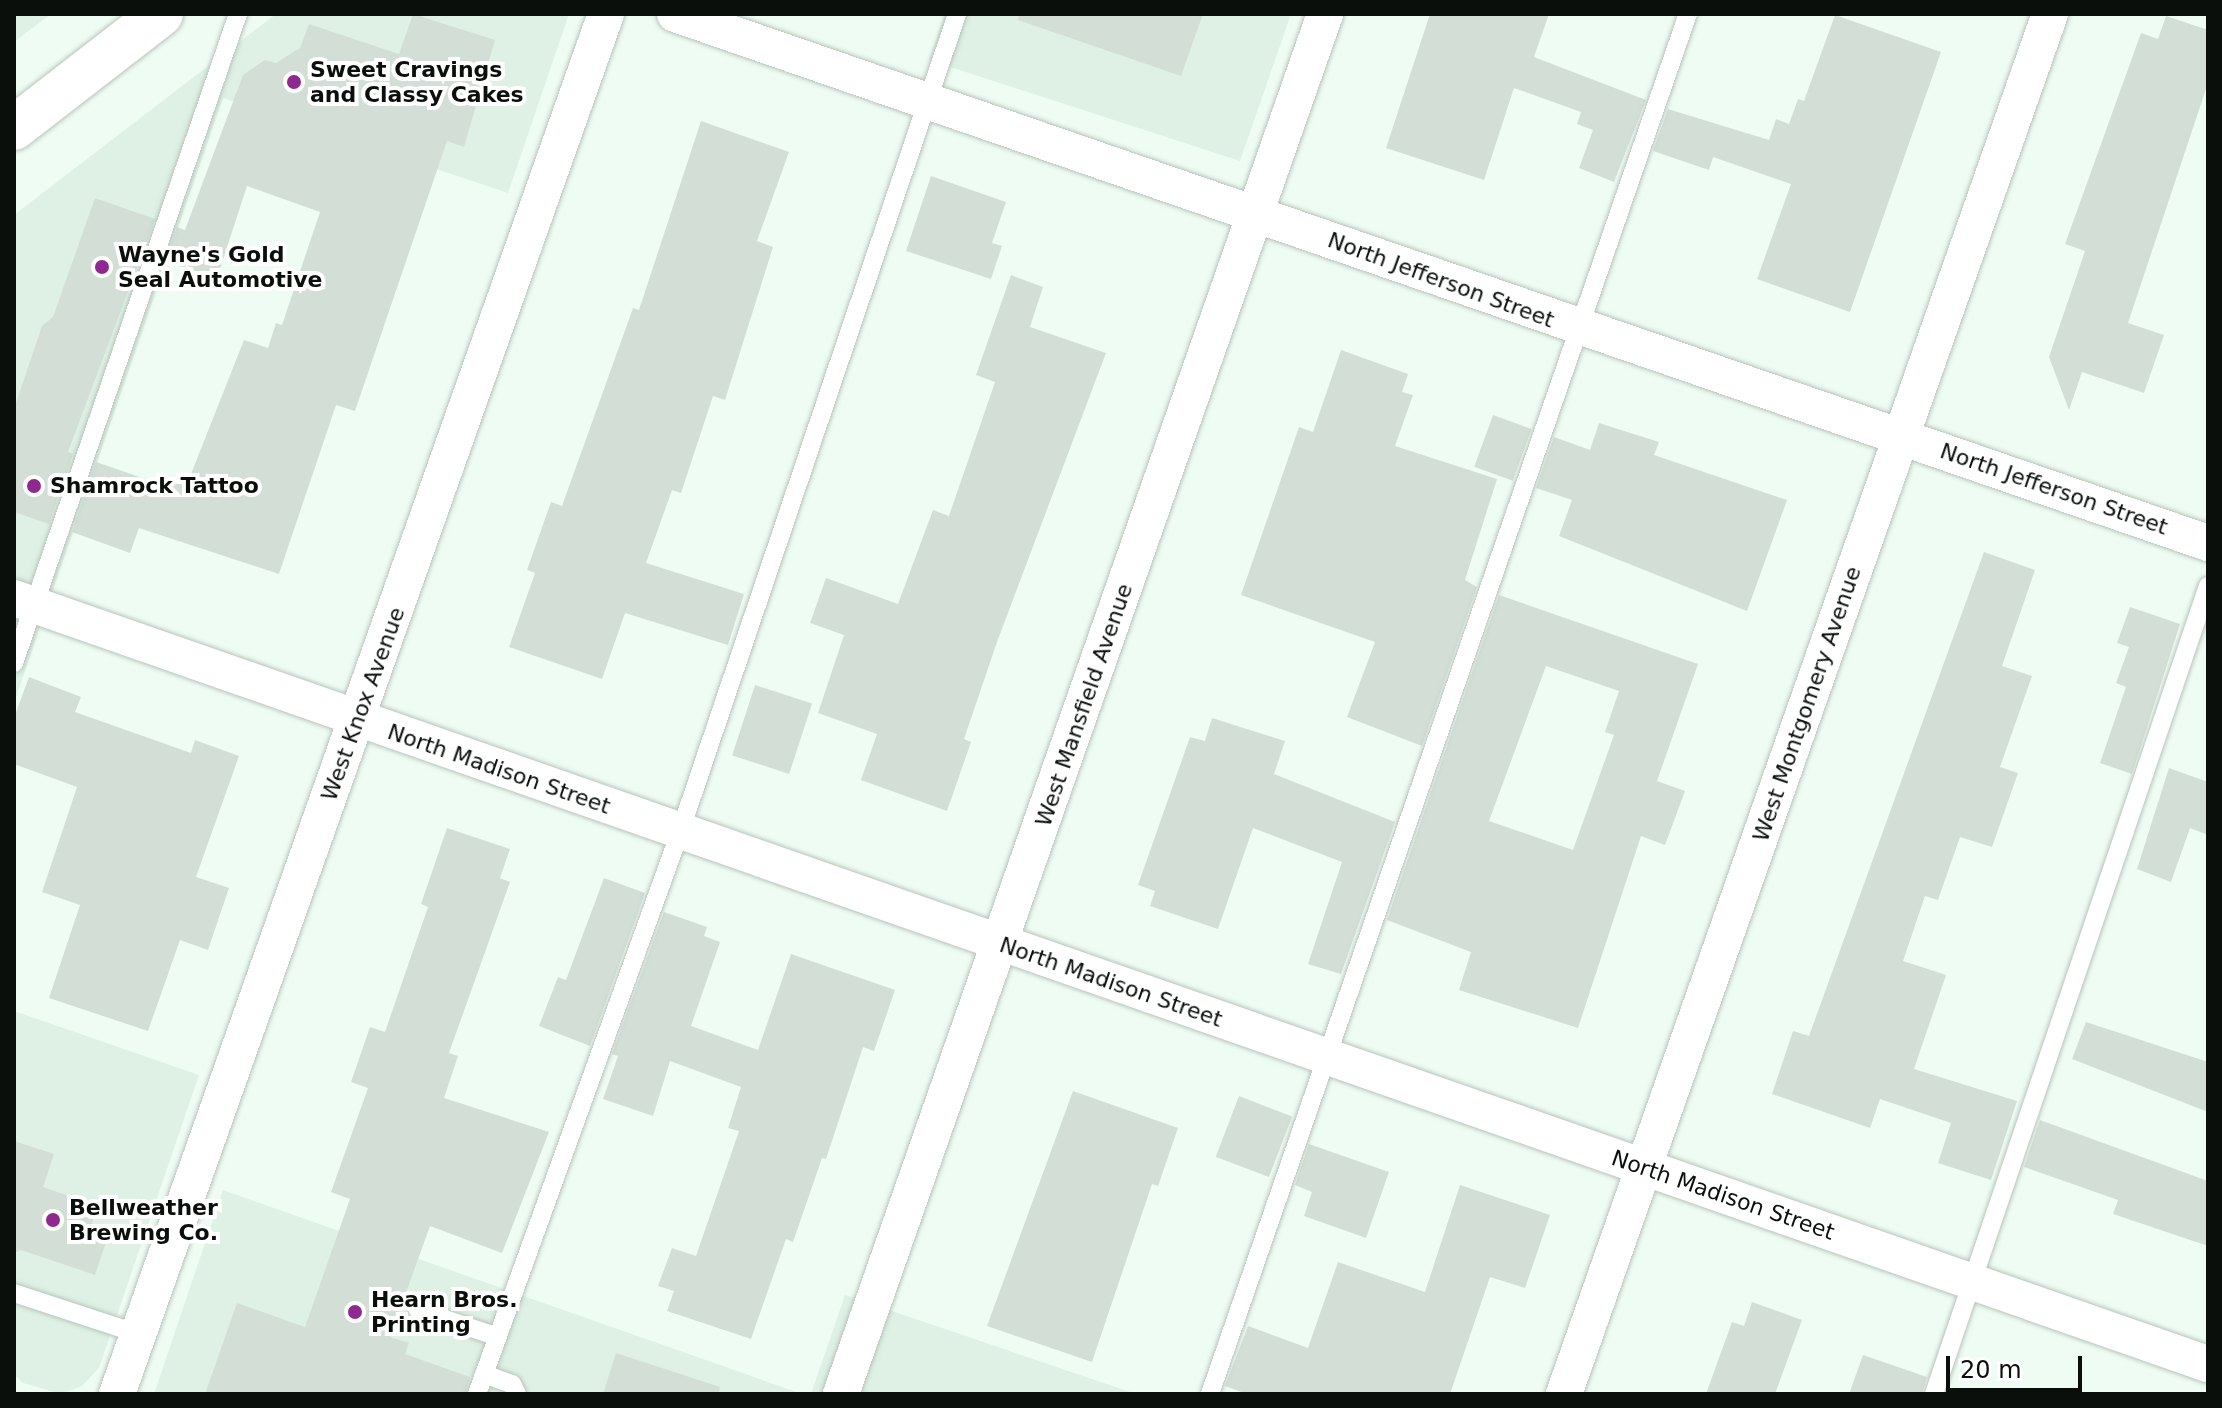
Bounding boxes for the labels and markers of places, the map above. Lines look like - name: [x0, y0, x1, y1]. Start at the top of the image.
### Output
- place label: Sweet Cravings and Classy Cakes: [310, 56, 524, 108]
- marker: Sweet Cravings and Classy Cakes: [285, 73, 303, 91]
- place label: Wayne's Gold Seal Automotive: [118, 241, 322, 292]
- marker: Wayne's Gold Seal Automotive: [93, 258, 111, 276]
- place label: Shamrock Tattoo: [50, 473, 259, 499]
- marker: Shamrock Tattoo: [25, 477, 43, 495]
- place label: Bellweather Brewing Co.: [69, 1194, 218, 1246]
- marker: Bellweather Brewing Co.: [44, 1211, 62, 1229]
- place label: Hearn Bros. Printing: [371, 1286, 518, 1338]
- marker: Hearn Bros. Printing: [346, 1303, 364, 1321]

